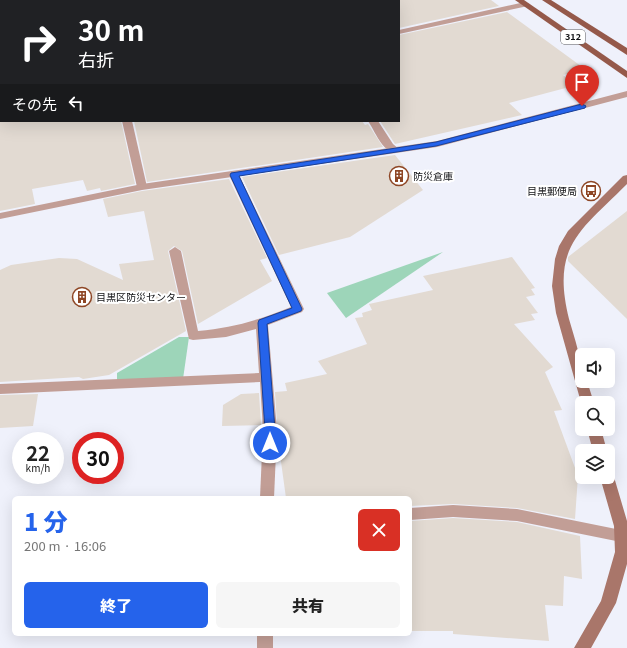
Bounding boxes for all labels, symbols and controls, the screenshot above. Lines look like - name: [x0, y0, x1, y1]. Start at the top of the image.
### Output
- text: 30 m: [78, 9, 144, 49]
- icon: right: [12, 16, 64, 68]
- road number: 312: [561, 30, 585, 44]
- text: 右折: [78, 46, 114, 72]
- pin: [565, 65, 599, 106]
- icon: arrive: [571, 71, 593, 93]
- icon: left: [65, 92, 87, 114]
- text: その先: [12, 93, 57, 114]
- building icon: 防災倉庫: [388, 165, 410, 187]
- place label: 防災倉庫: [413, 168, 453, 183]
- bus stop icon: 目黒郵便局: [580, 180, 602, 202]
- place label: 目黒郵便局: [527, 183, 577, 198]
- building icon: 目黒区防災センター: [71, 286, 93, 308]
- place label: 目黒区防災センター: [96, 289, 186, 304]
- map controls: [575, 348, 615, 484]
- button: sound: [575, 348, 615, 388]
- button: search: [575, 396, 615, 436]
- position arrow: [249, 422, 291, 464]
- speed limit sign: 30: [72, 432, 124, 484]
- text: 22: [26, 438, 50, 467]
- button: layers: [575, 444, 615, 484]
- text: km/h: [26, 460, 50, 475]
- text: 1 分: [24, 503, 68, 538]
- button: close: [358, 509, 400, 551]
- text: 200 m · 16:06: [24, 536, 106, 555]
- button: 終了: [24, 582, 208, 628]
- button: 共有: [216, 582, 400, 628]

